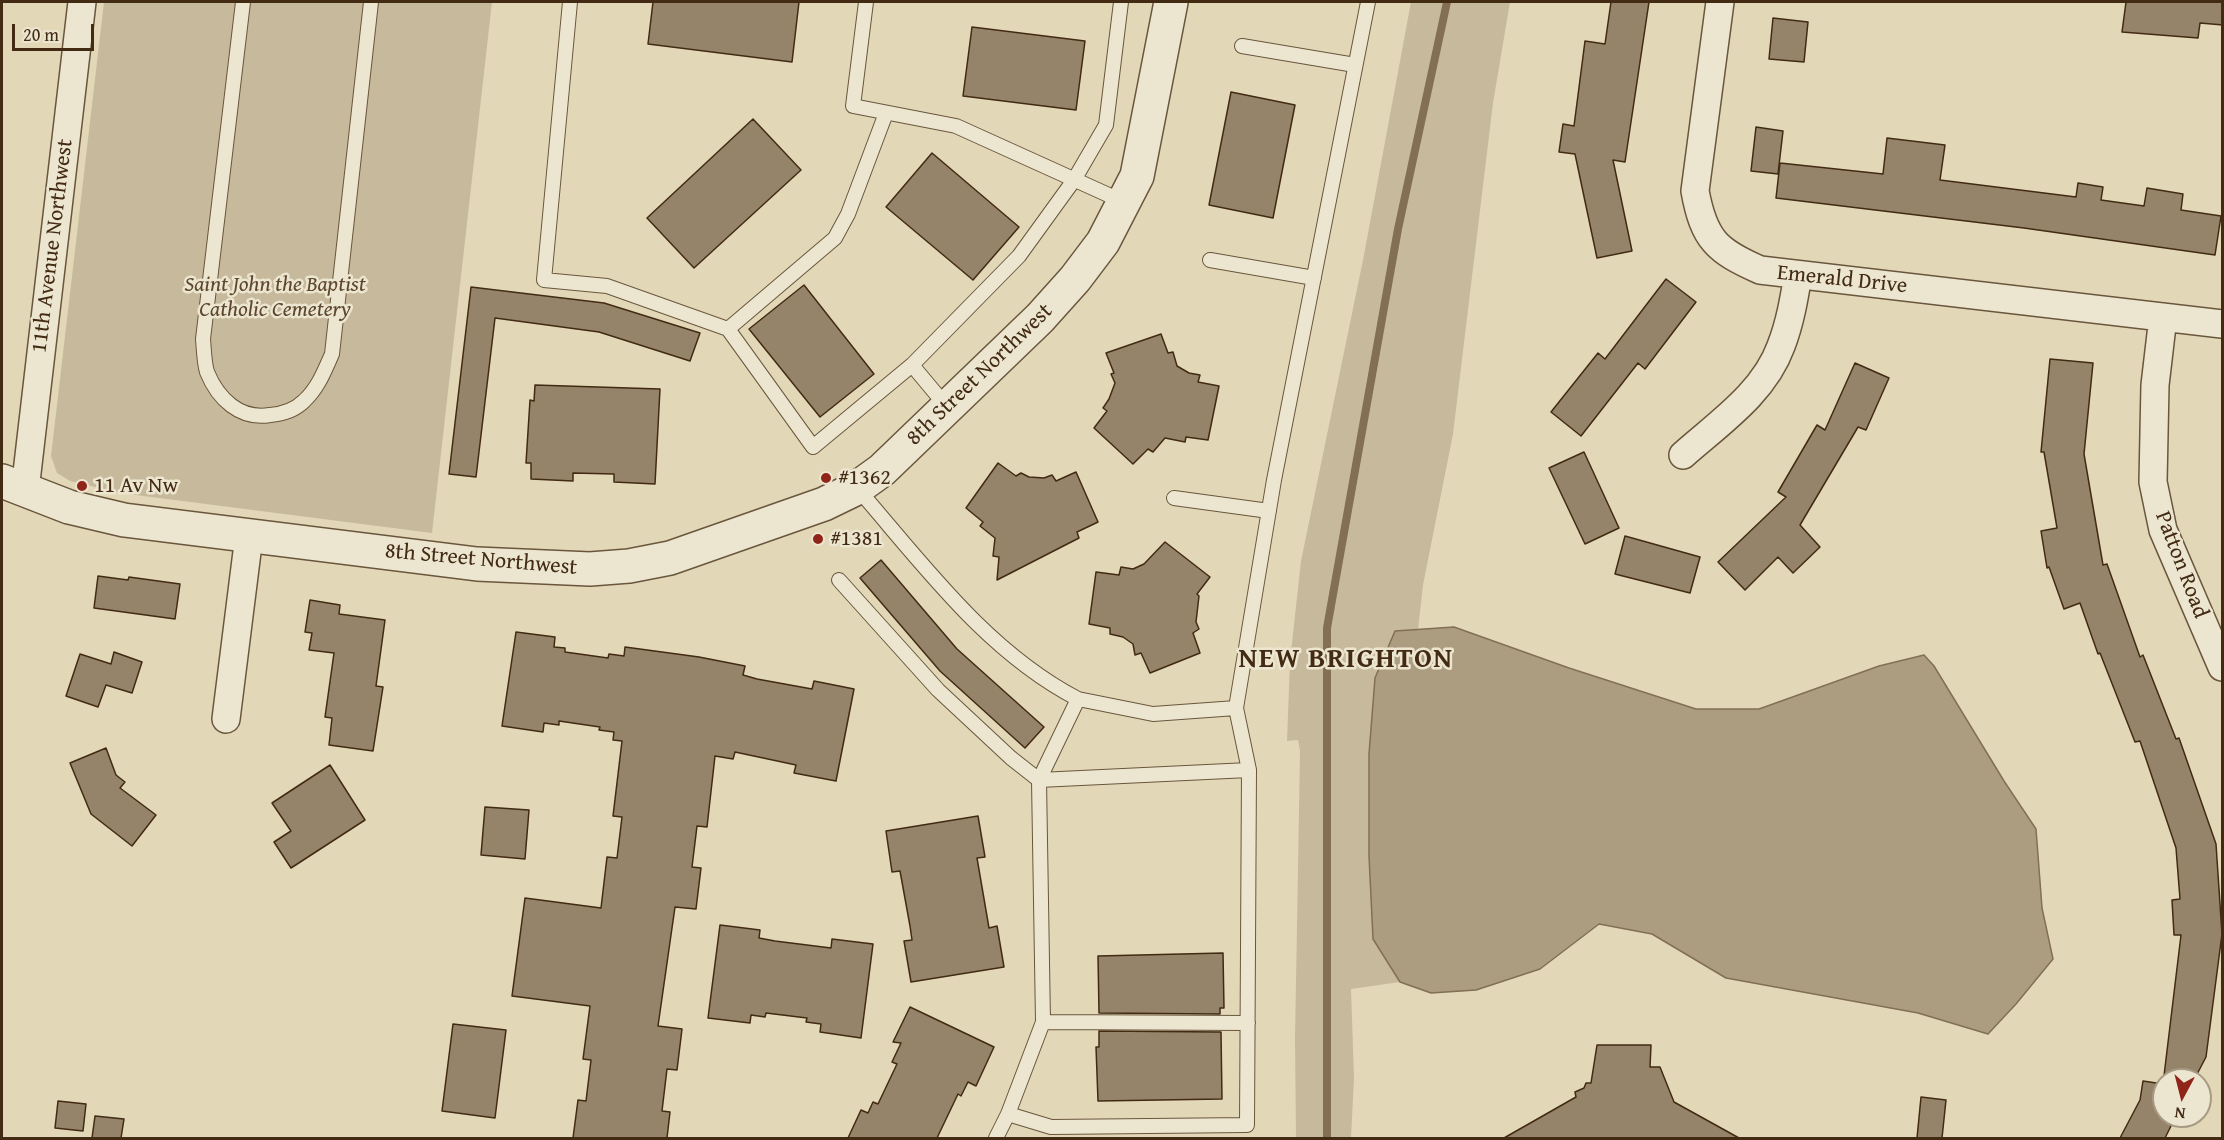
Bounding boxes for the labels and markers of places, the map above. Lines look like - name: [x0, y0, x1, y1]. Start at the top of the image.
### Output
- place label: #1362: [838, 465, 891, 491]
- marker: #1362: [819, 471, 833, 485]
- place label: 11 Av Nw: [94, 473, 178, 499]
- marker: 11 Av Nw: [75, 479, 89, 493]
- place label: #1381: [830, 526, 883, 552]
- marker: #1381: [811, 532, 825, 546]

